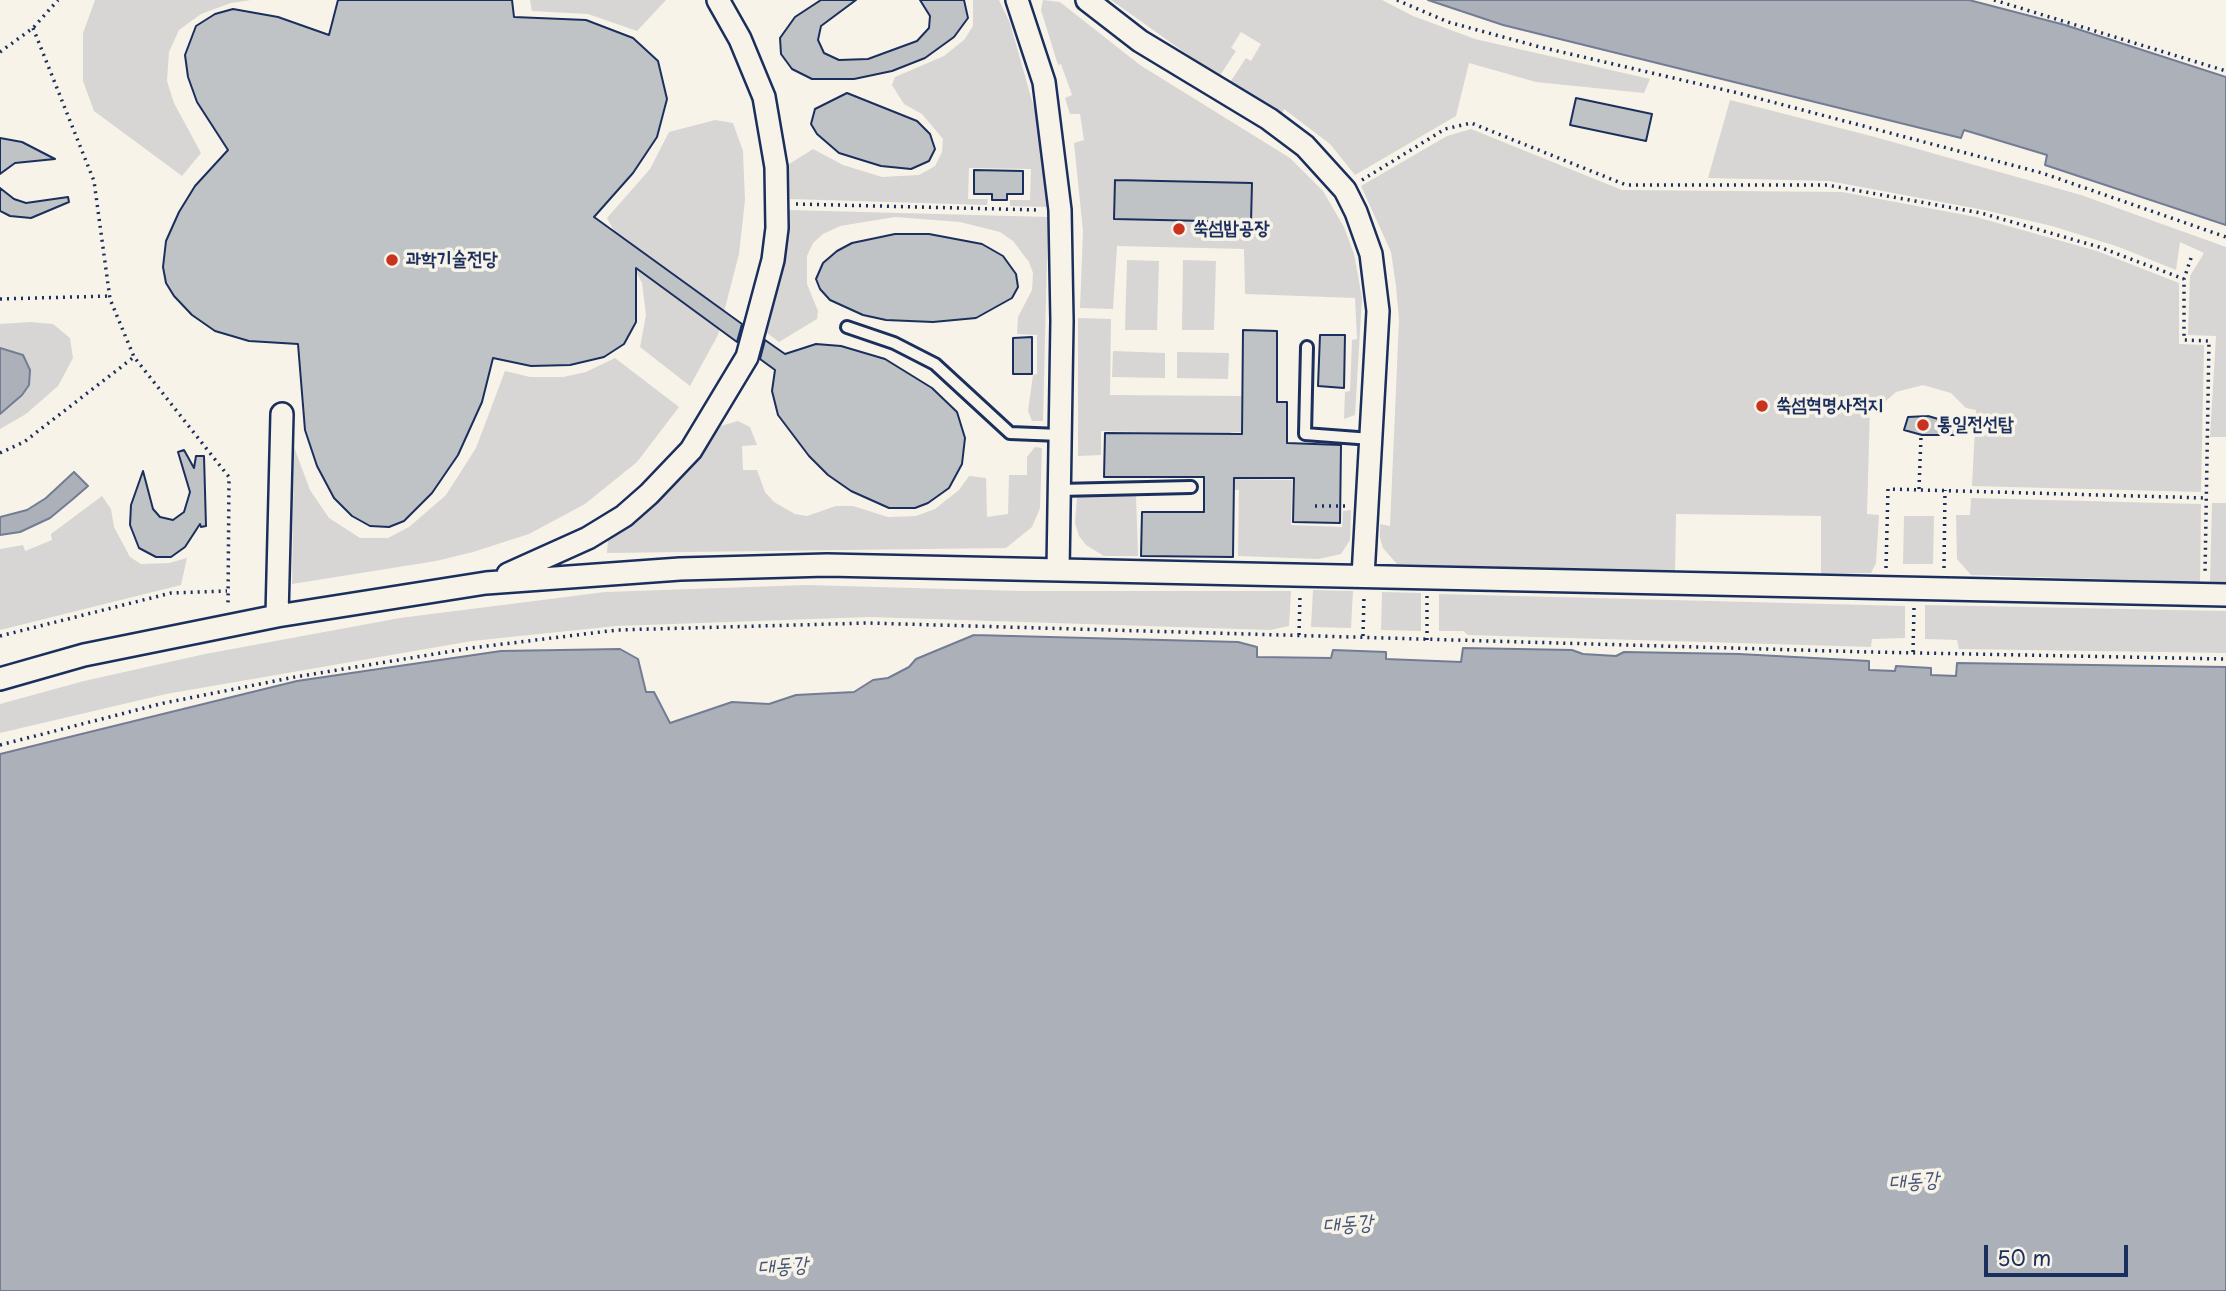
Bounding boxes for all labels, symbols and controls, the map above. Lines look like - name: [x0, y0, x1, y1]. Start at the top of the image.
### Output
- place label: 쑥섬밥공장: [1193, 218, 1269, 240]
- marker: 쑥섬밥공장: [1171, 221, 1187, 237]
- place label: 과학기술전당: [406, 249, 498, 271]
- marker: 과학기술전당: [384, 252, 400, 268]
- place label: 쑥섬혁명사적지: [1776, 395, 1883, 417]
- marker: 쑥섬혁명사적지: [1754, 398, 1770, 414]
- place label: 통일전선탑: [1937, 414, 2013, 436]
- marker: 통일전선탑: [1915, 417, 1931, 433]
- water label: 대동강: [1888, 1168, 1940, 1196]
- water label: 대동강: [1322, 1211, 1374, 1239]
- scale bar: [1988, 1232, 2132, 1276]
- text: 50 m: [1997, 1241, 2051, 1273]
- water label: 대동강: [757, 1253, 809, 1281]

